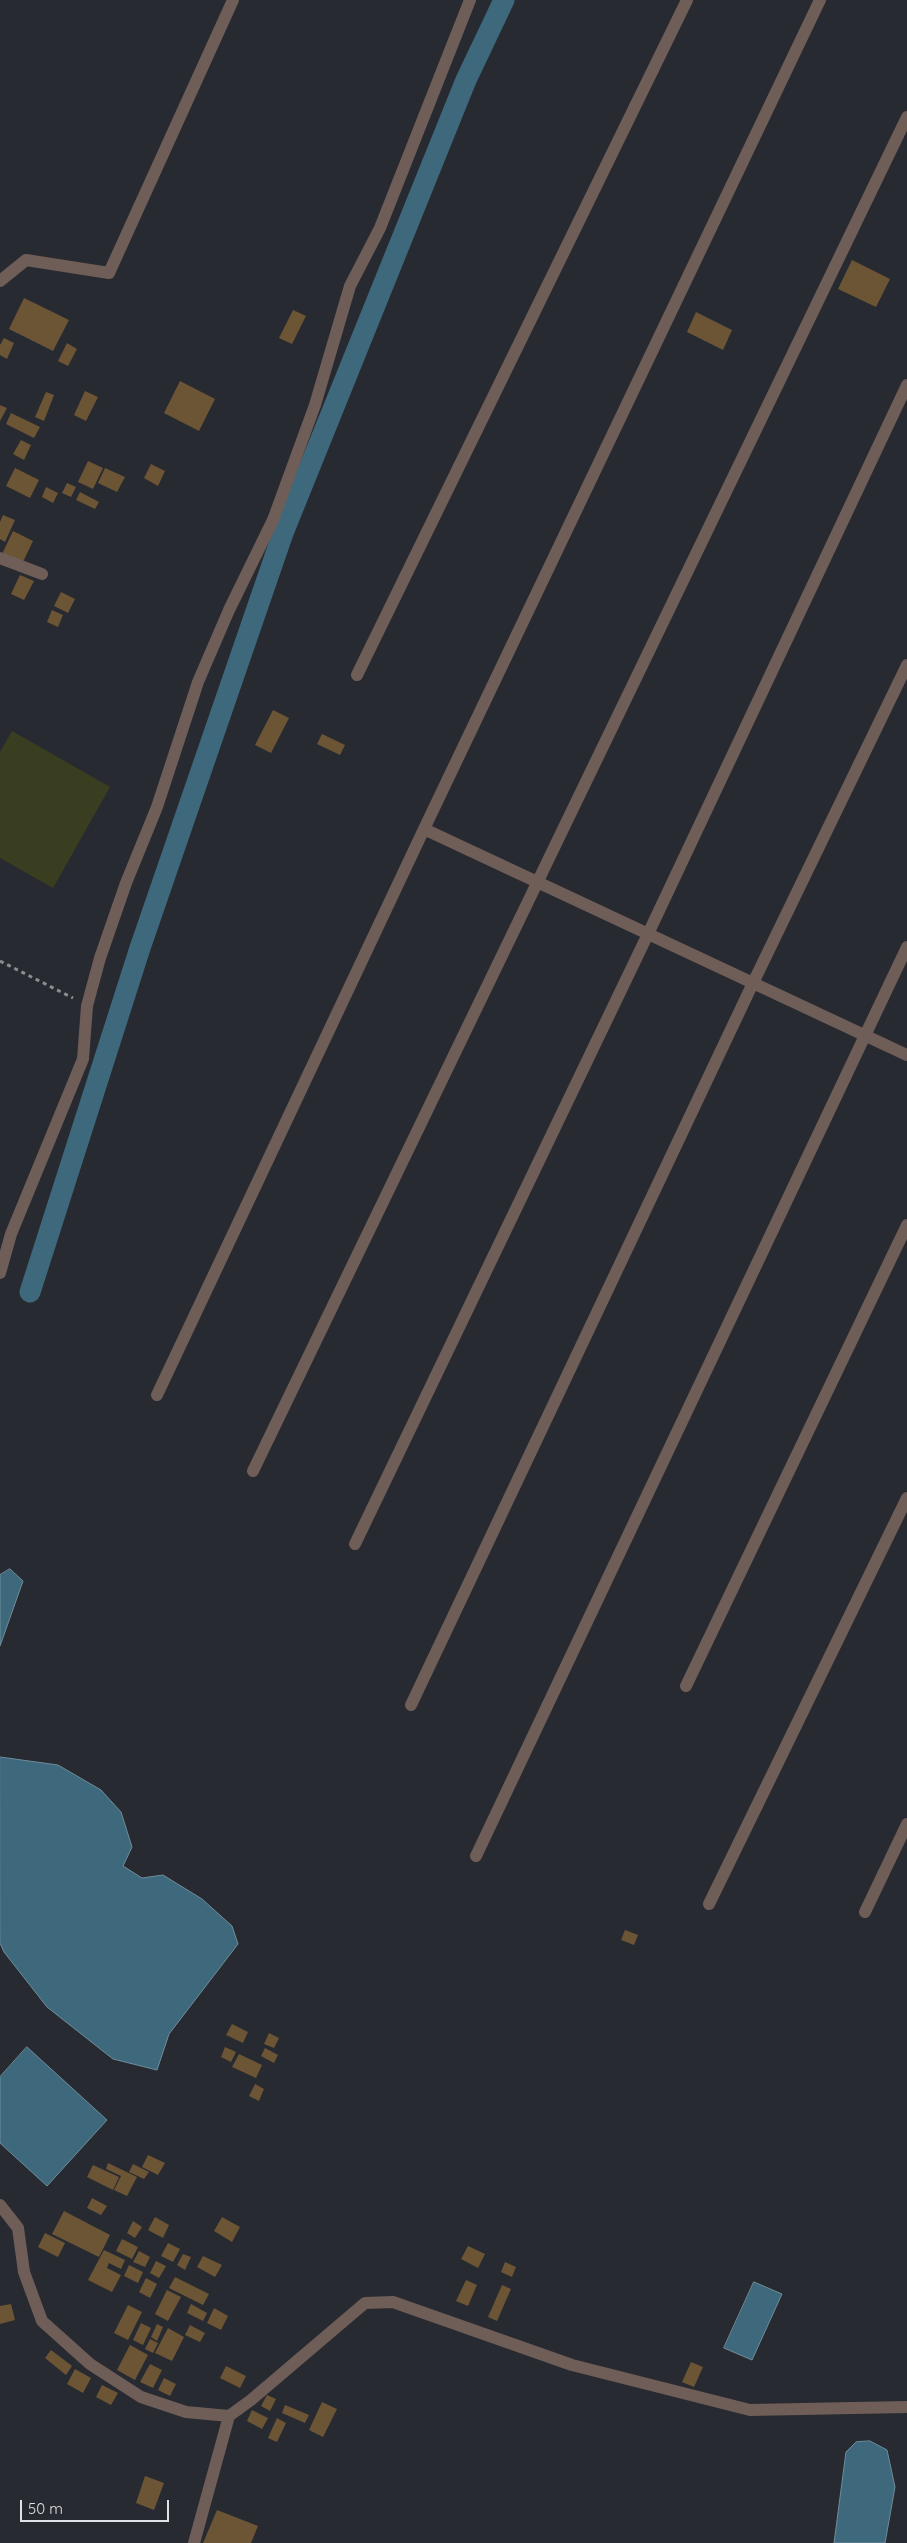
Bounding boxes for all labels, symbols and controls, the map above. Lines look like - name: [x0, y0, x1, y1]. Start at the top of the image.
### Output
- scale bar: [22, 2490, 171, 2522]
- text: 50 m: [28, 2499, 63, 2518]

